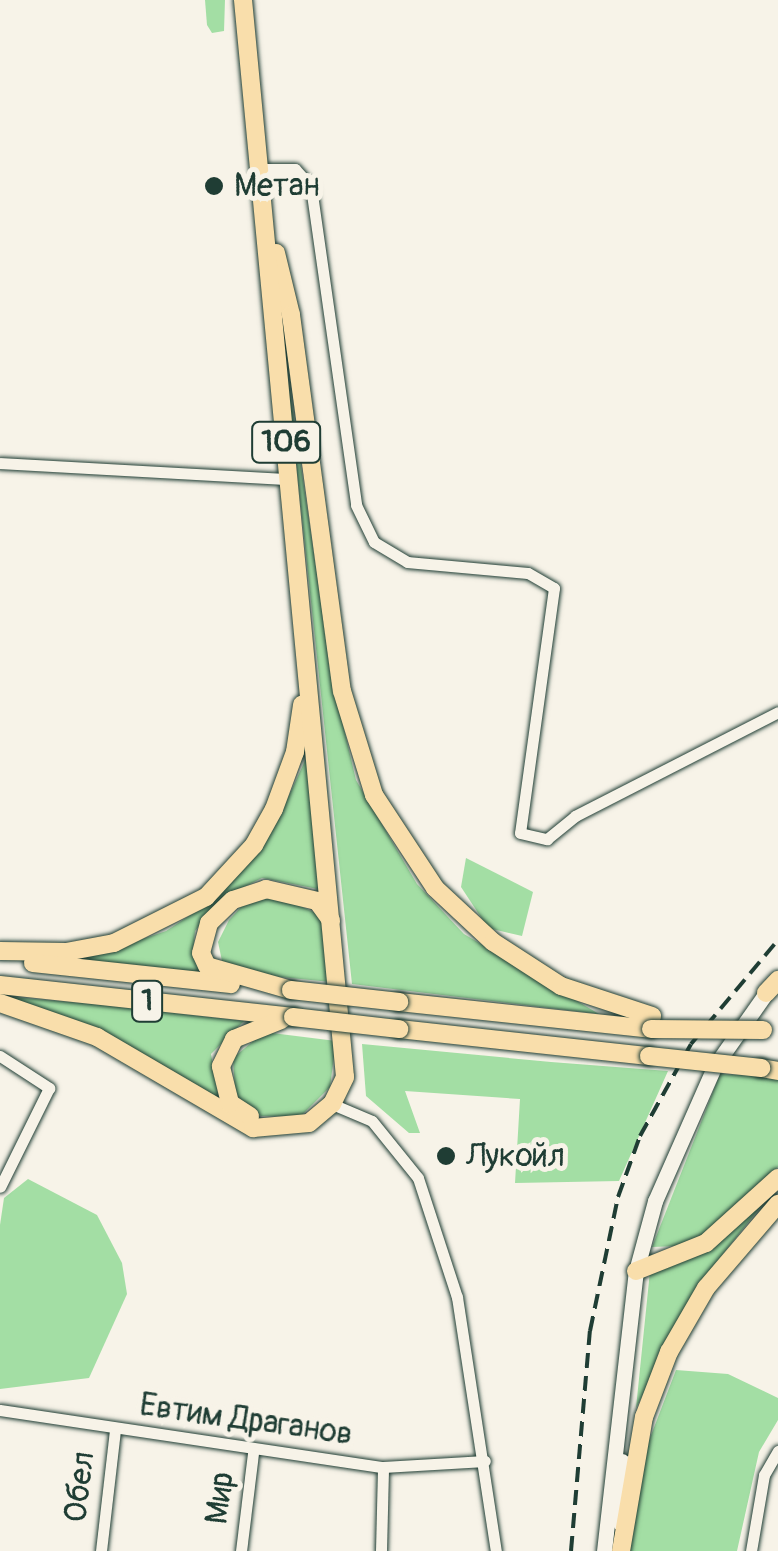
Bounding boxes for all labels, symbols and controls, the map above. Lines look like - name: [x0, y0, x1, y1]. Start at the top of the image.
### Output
- place label: Метан: [234, 167, 320, 205]
- marker: Метан: [203, 175, 225, 197]
- road number: 106: [251, 417, 321, 467]
- road number: 1: [130, 976, 164, 1026]
- place label: Лукойл: [466, 1137, 565, 1175]
- marker: Лукойл: [435, 1145, 457, 1167]
- street label: Евтим Драганов: [137, 1386, 355, 1454]
- street label: Обел: [57, 1449, 103, 1525]
- street label: Мир: [198, 1470, 242, 1526]

